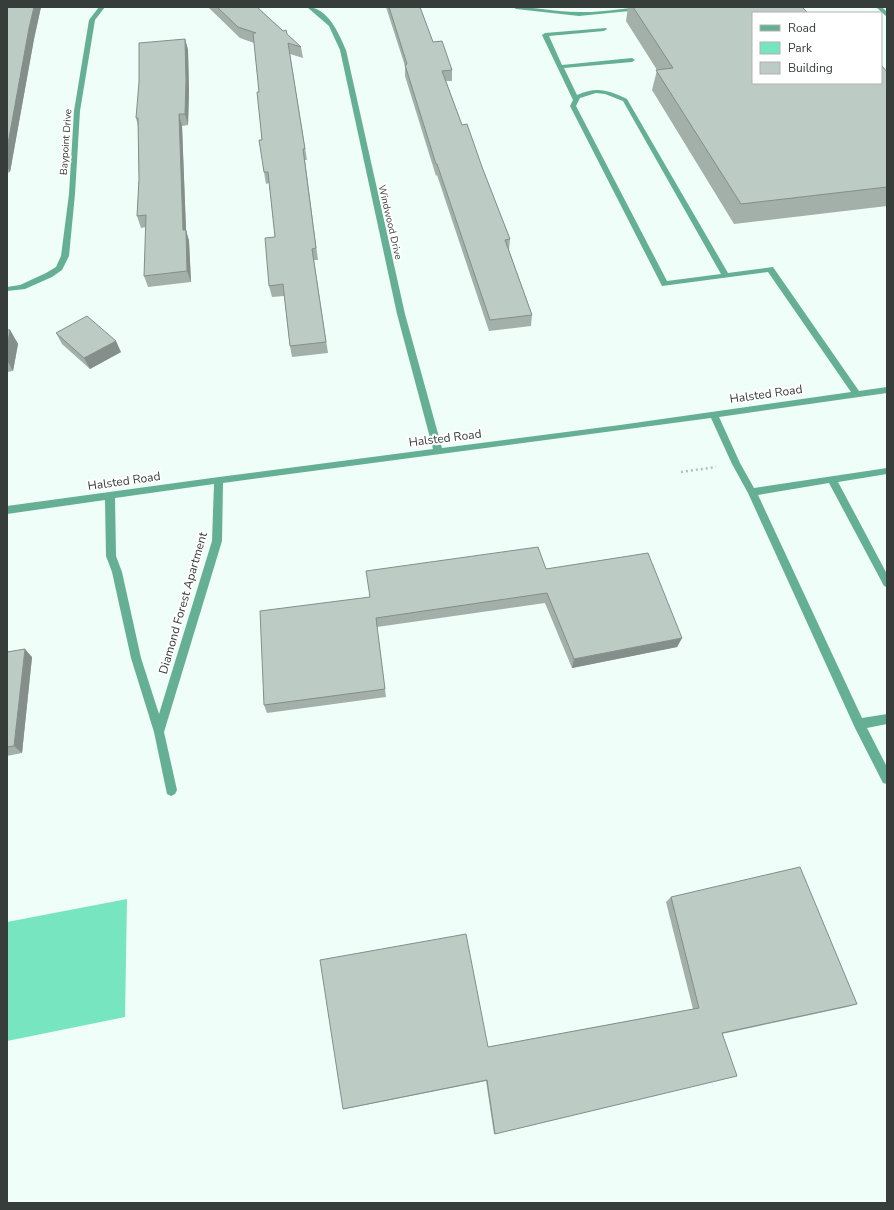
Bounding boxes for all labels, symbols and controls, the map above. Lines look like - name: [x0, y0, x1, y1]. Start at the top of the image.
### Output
- legend: [752, 12, 882, 84]
- text: Road: [788, 20, 816, 36]
- text: Park: [788, 40, 813, 56]
- text: Building: [788, 60, 833, 76]
- street label: Baypoint Drive: [57, 108, 75, 176]
- street label: Windwood Drive: [375, 183, 405, 261]
- street label: Halsted Road: [729, 381, 803, 407]
- street label: Halsted Road: [408, 426, 482, 450]
- street label: Halsted Road: [87, 468, 161, 494]
- street label: Diamond Forest Apartment: [155, 529, 211, 676]

